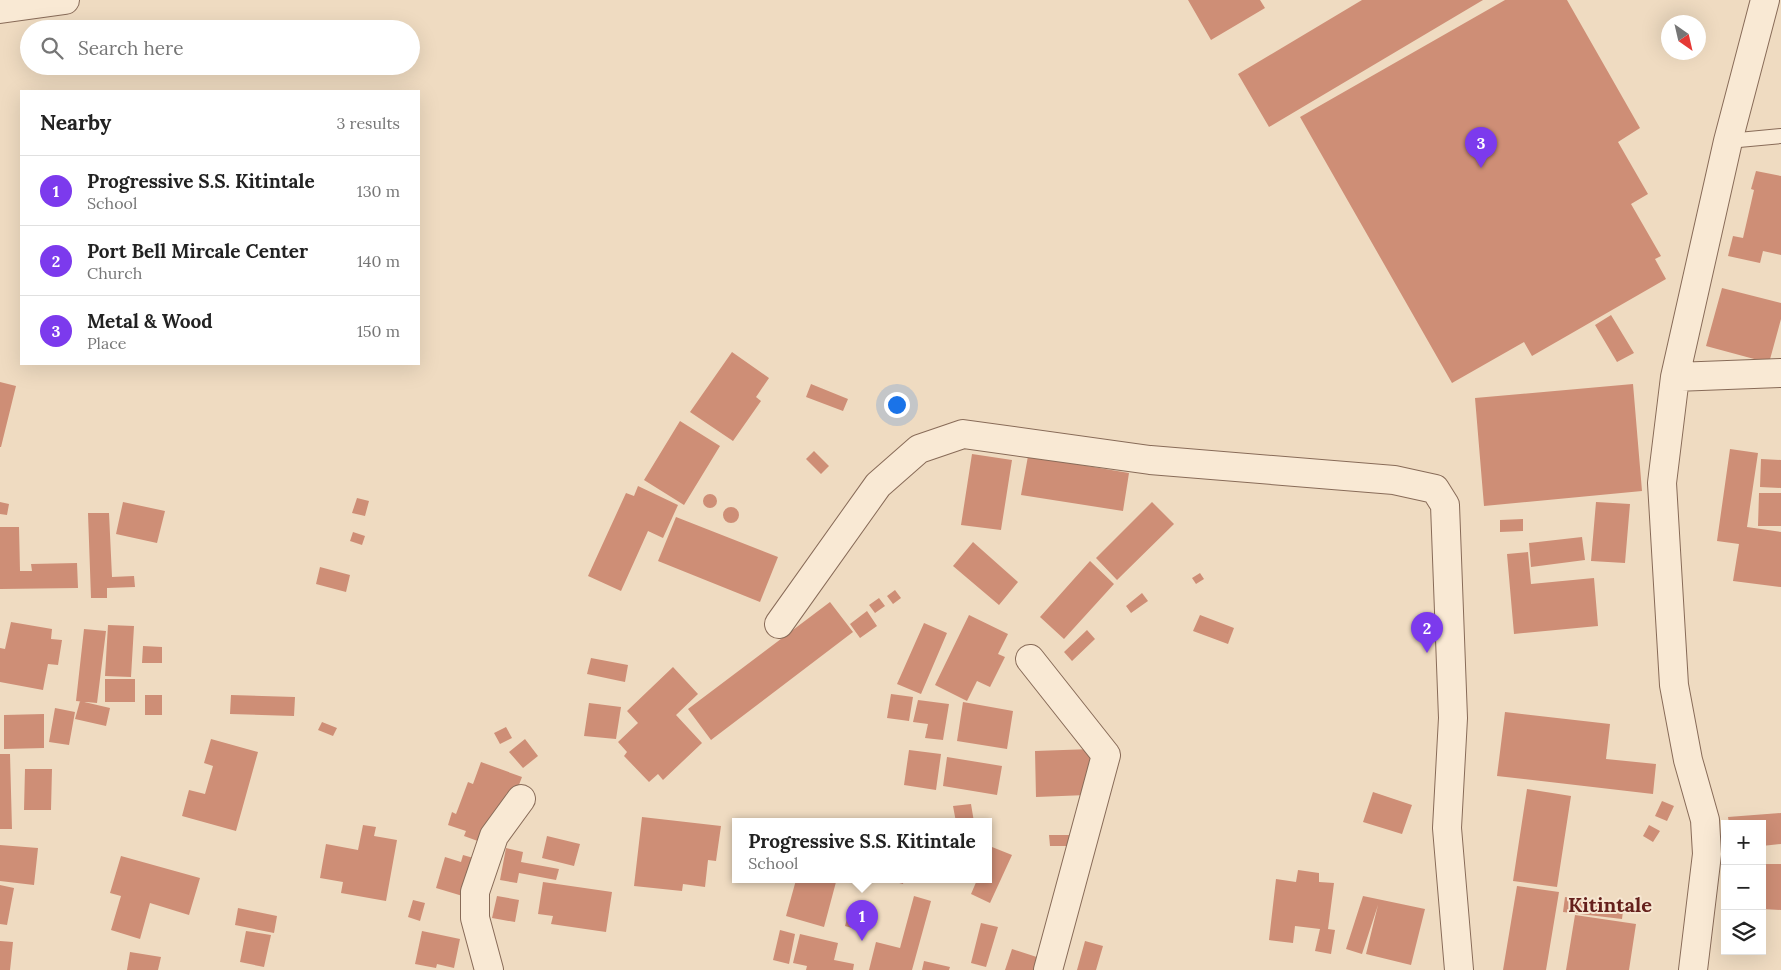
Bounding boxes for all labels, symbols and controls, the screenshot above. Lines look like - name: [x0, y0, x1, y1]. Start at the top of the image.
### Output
- north arrow: [1661, 15, 1706, 60]
- search box: [20, 20, 420, 75]
- icon: search: [38, 34, 66, 62]
- text: Search here: [78, 36, 184, 60]
- text: Nearby: [40, 109, 111, 136]
- text: 3 results: [336, 113, 400, 133]
- pin: 3: [1465, 127, 1497, 168]
- text: Progressive S.S. Kitintale: [87, 169, 315, 193]
- text: 1: [53, 181, 59, 201]
- text: 130 m: [357, 181, 400, 201]
- text: School: [87, 193, 137, 213]
- text: Port Bell Mircale Center: [87, 239, 308, 263]
- text: 2: [52, 251, 60, 271]
- text: 140 m: [357, 251, 400, 271]
- text: Church: [87, 263, 142, 283]
- text: Metal & Wood: [87, 309, 213, 333]
- text: 3: [52, 321, 60, 341]
- text: 150 m: [357, 321, 400, 341]
- text: Place: [87, 333, 126, 353]
- your location: [884, 392, 910, 418]
- pin: 2: [1411, 612, 1443, 653]
- popup: [732, 818, 992, 883]
- map controls: [1721, 820, 1766, 955]
- button: +: [1721, 820, 1766, 865]
- text: Progressive S.S. Kitintale: [748, 829, 976, 853]
- text: School: [748, 853, 798, 873]
- button: −: [1721, 865, 1766, 910]
- district label: Kitintale: [1568, 892, 1652, 917]
- pin: 1: [846, 900, 878, 941]
- button: layers: [1721, 910, 1766, 955]

